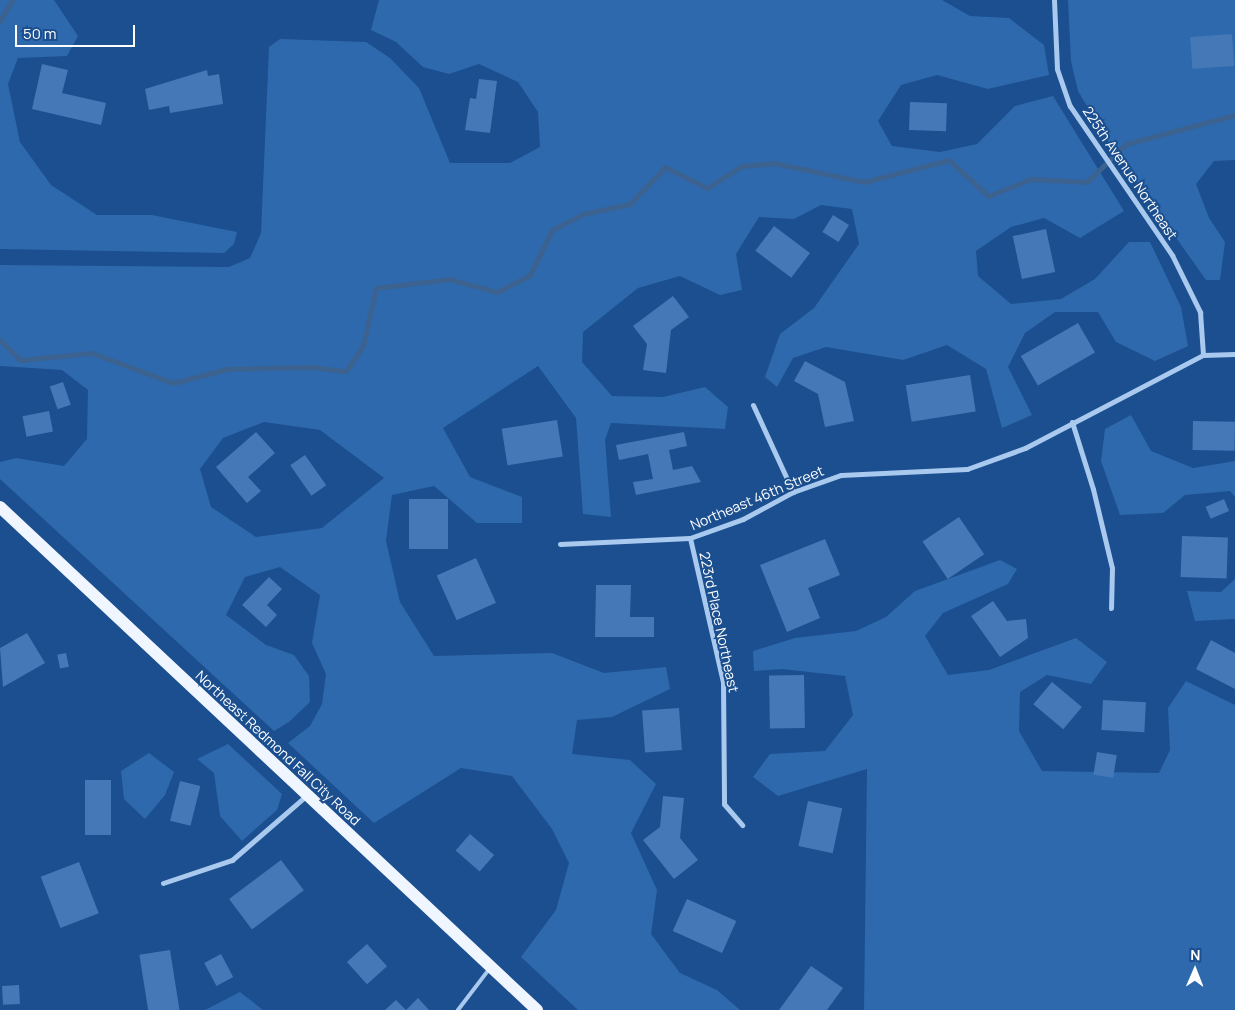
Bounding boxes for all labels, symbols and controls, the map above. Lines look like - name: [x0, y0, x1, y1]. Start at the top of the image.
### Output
- scale bar: [18, 15, 138, 47]
- text: 50 m: [23, 23, 57, 44]
- street label: 225th Avenue Northeast: [1079, 103, 1181, 243]
- street label: Northeast 46th Street: [688, 462, 826, 534]
- street label: 223rd Place Northeast: [696, 550, 742, 694]
- street label: Northeast Redmond Fall City Road: [192, 667, 364, 829]
- north arrow: [1170, 945, 1220, 995]
- text: N: [1190, 945, 1200, 964]

